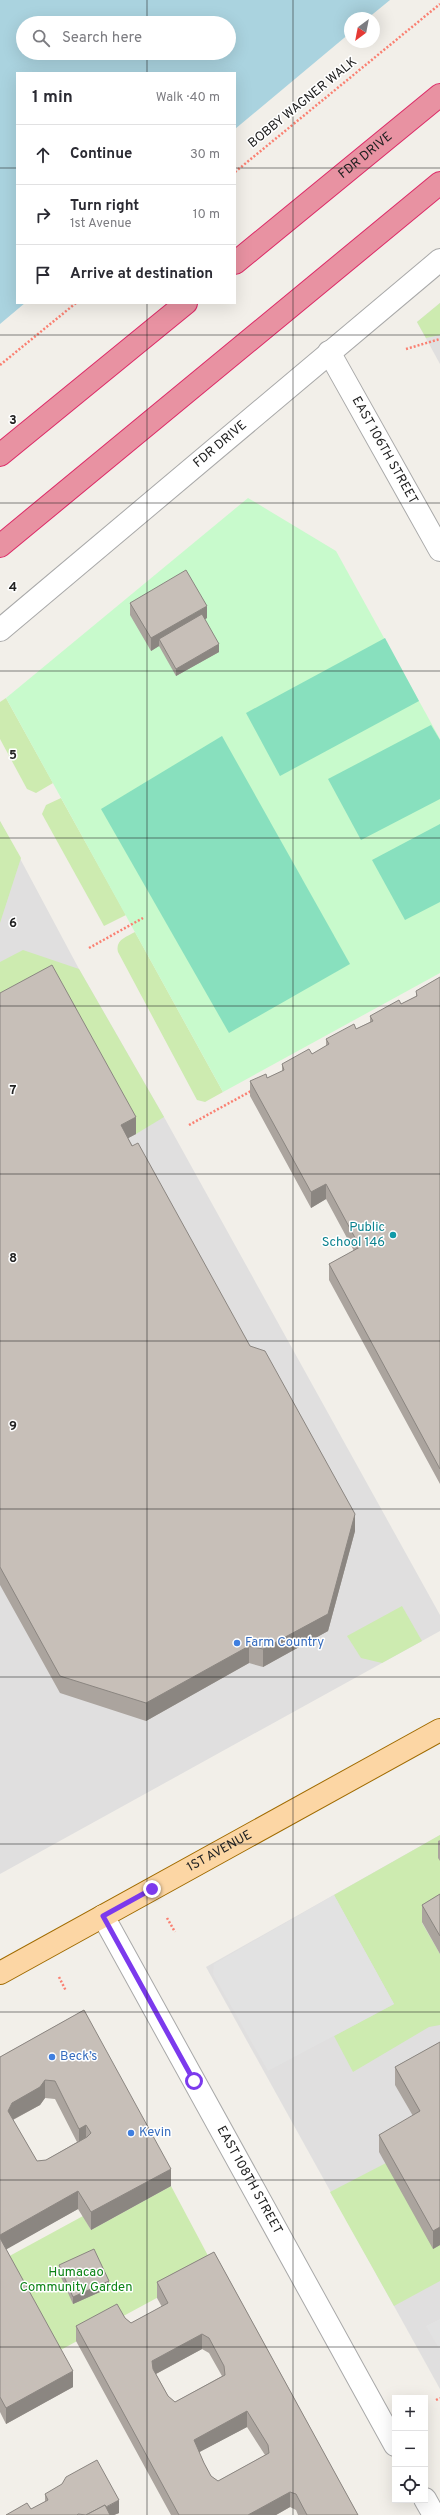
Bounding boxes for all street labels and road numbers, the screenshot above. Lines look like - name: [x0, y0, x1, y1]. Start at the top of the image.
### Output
- street label: BOBBY WAGNER WALK: [245, 54, 361, 152]
- street label: FDR DRIVE: [336, 129, 396, 183]
- street label: EAST 106TH STREET: [348, 394, 421, 507]
- street label: FDR DRIVE: [190, 418, 250, 472]
- street label: 1ST AVENUE: [185, 1827, 255, 1876]
- street label: EAST 108TH STREET: [213, 2123, 285, 2237]

